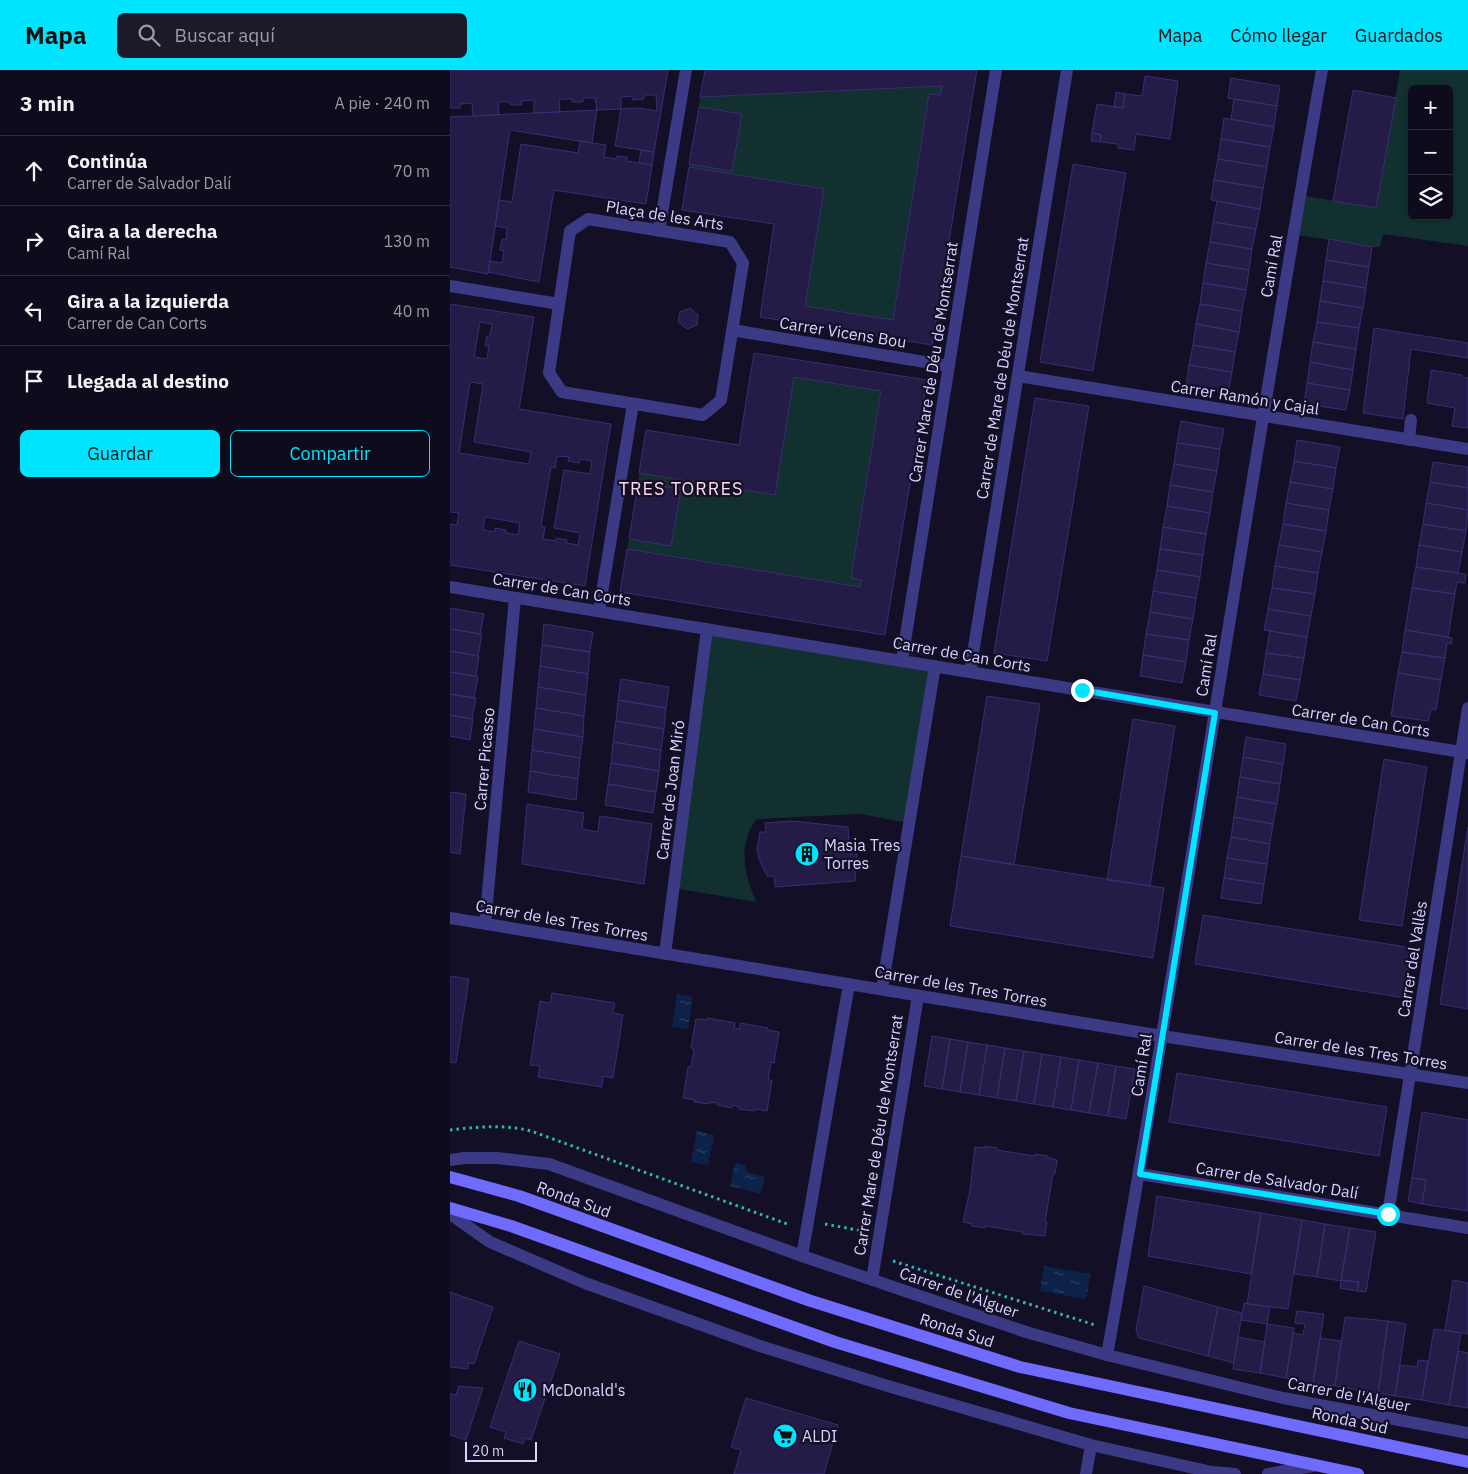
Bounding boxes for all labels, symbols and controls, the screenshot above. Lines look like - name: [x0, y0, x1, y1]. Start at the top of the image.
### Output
- search box: [117, 13, 467, 58]
- text: Mapa: [25, 19, 87, 51]
- icon: search: [135, 21, 163, 49]
- text: Buscar aquí: [175, 23, 275, 47]
- text: Mapa: [1158, 24, 1202, 47]
- text: Cómo llegar: [1230, 24, 1327, 47]
- text: Guardados: [1355, 24, 1443, 47]
- map controls: [1408, 85, 1453, 220]
- button: +: [1408, 85, 1453, 130]
- text: 3 min: [20, 89, 75, 117]
- text: A pie · 240 m: [335, 93, 430, 113]
- button: −: [1408, 130, 1453, 175]
- text: Continúa: [67, 149, 148, 173]
- icon: ahead: [20, 157, 48, 185]
- text: 70 m: [393, 161, 430, 181]
- text: Carrer de Salvador Dalí: [67, 173, 231, 193]
- button: layers: [1408, 175, 1453, 220]
- street label: Plaça de les Arts: [605, 196, 725, 234]
- text: Gira a la derecha: [67, 219, 218, 243]
- icon: right: [20, 227, 48, 255]
- text: 130 m: [383, 231, 430, 251]
- street label: Camí Ral: [1256, 233, 1286, 299]
- street label: Carrer de Mare de Déu de Montserrat: [971, 235, 1033, 501]
- street label: Carrer Mare de Déu de Montserrat: [904, 240, 962, 484]
- text: Camí Ral: [67, 243, 130, 263]
- text: Gira a la izquierda: [67, 289, 229, 313]
- icon: left: [20, 297, 48, 325]
- text: 40 m: [393, 301, 430, 321]
- street label: Carrer Vicens Bou: [778, 312, 908, 352]
- text: Carrer de Can Corts: [67, 313, 207, 333]
- icon: arrive: [20, 367, 48, 395]
- text: Llegada al destino: [67, 369, 229, 393]
- street label: Carrer Ramón y Cajal: [1169, 375, 1321, 419]
- button: Guardar: [20, 430, 220, 477]
- button: Compartir: [230, 430, 430, 477]
- district label: TRES TORRES: [619, 477, 743, 500]
- street label: Carrer de Can Corts: [491, 568, 633, 610]
- street label: Carrer de Can Corts: [891, 632, 1033, 676]
- street label: Camí Ral: [1191, 632, 1221, 698]
- route end: [1071, 679, 1094, 702]
- street label: Carrer de Can Corts: [1290, 699, 1432, 741]
- street label: Carrer Picasso: [470, 707, 498, 811]
- street label: Carrer de Joan Miró: [652, 719, 689, 861]
- place label: Masia Tres Torres: [824, 835, 900, 873]
- building icon: Masia Tres Torres: [794, 841, 820, 867]
- street label: Carrer de les Tres Torres: [474, 895, 650, 945]
- street label: Carrer del Vallès: [1393, 899, 1431, 1019]
- street label: Carrer de les Tres Torres: [873, 961, 1049, 1011]
- street label: Carrer Mare de Déu de Montserrat: [849, 1013, 907, 1257]
- street label: Carrer de les Tres Torres: [1273, 1026, 1449, 1074]
- street label: Camí Ral: [1126, 1032, 1156, 1098]
- street label: Carrer de Salvador Dalí: [1194, 1157, 1360, 1203]
- street label: Ronda Sud: [534, 1176, 614, 1222]
- route start: [1377, 1203, 1400, 1226]
- street label: Carrer de l'Alguer: [897, 1262, 1021, 1322]
- street label: Ronda Sud: [917, 1309, 997, 1351]
- street label: Carrer de l'Alguer: [1286, 1372, 1412, 1416]
- restaurant icon: McDonald's: [512, 1377, 538, 1403]
- place label: McDonald's: [542, 1380, 626, 1400]
- street label: Ronda Sud: [1310, 1402, 1390, 1438]
- supermarket icon: ALDI: [772, 1423, 798, 1449]
- place label: ALDI: [802, 1426, 837, 1446]
- scale bar: [465, 1439, 538, 1462]
- text: 20 m: [472, 1442, 504, 1460]

